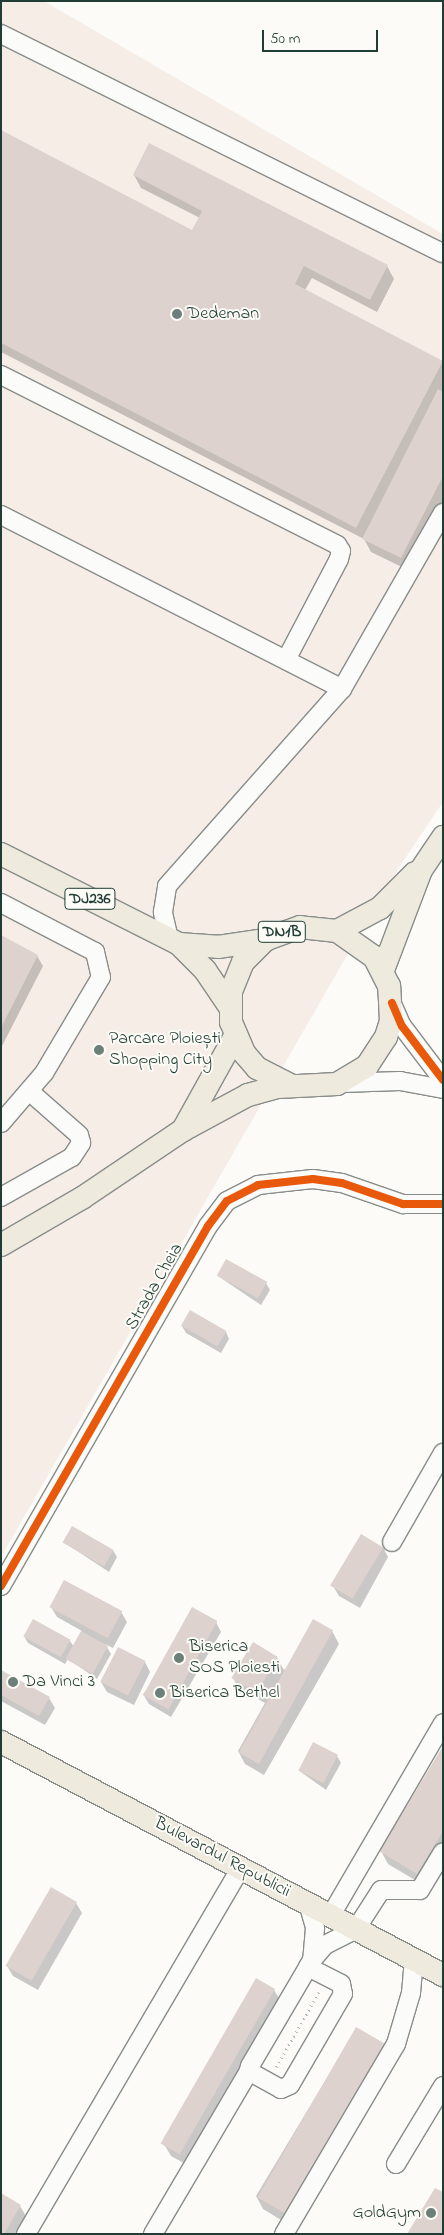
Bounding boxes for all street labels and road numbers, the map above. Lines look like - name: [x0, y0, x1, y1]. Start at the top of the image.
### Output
- road number: DJ236: [64, 886, 116, 912]
- road number: DN1B: [257, 919, 307, 946]
- street label: Strada Cheia: [121, 1240, 189, 1334]
- street label: Bulevardul Republicii: [150, 1813, 294, 1903]

